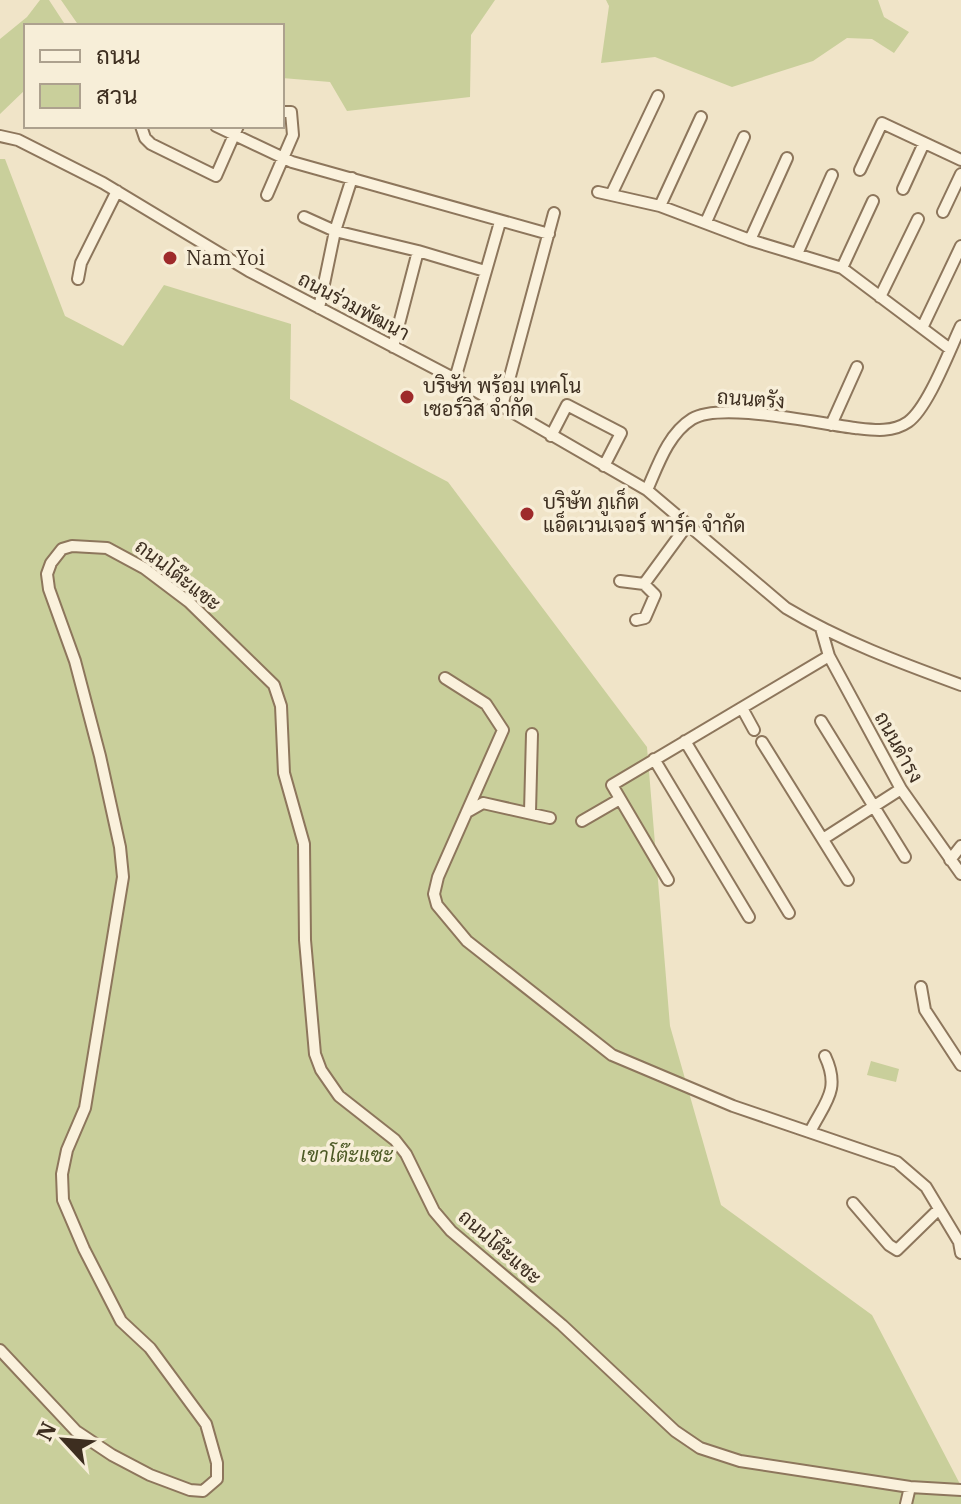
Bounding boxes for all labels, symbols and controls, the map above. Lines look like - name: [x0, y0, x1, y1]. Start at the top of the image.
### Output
- legend: [24, 24, 284, 128]
- text: ถนน: [96, 39, 141, 71]
- text: สวน: [96, 79, 138, 111]
- place label: Nam Yoi: [186, 244, 265, 271]
- marker: Nam Yoi: [161, 249, 179, 267]
- street label: ถนนร่วมพัฒนา: [294, 265, 415, 346]
- place label: บริษัท พร้อม เทคโน เซอร์วิส จำกัด: [423, 372, 581, 422]
- street label: ถนนตรัง: [716, 383, 786, 414]
- marker: บริษัท พร้อม เทคโน เซอร์วิส จำกัด: [398, 388, 416, 406]
- place label: บริษัท ภูเก็ต แอ็ดเวนเจอร์ พาร์ค จำกัด: [543, 487, 745, 538]
- marker: บริษัท ภูเก็ต แอ็ดเวนเจอร์ พาร์ค จำกัด: [518, 505, 536, 523]
- street label: ถนนโต๊ะแซะ: [130, 533, 227, 617]
- street label: ถนนดำรง: [869, 706, 930, 787]
- park label: เขาโต๊ะแซะ: [301, 1141, 394, 1168]
- street label: ถนนโต๊ะแซะ: [453, 1203, 548, 1290]
- north arrow: [24, 1400, 104, 1480]
- text: N: [29, 1417, 62, 1445]

